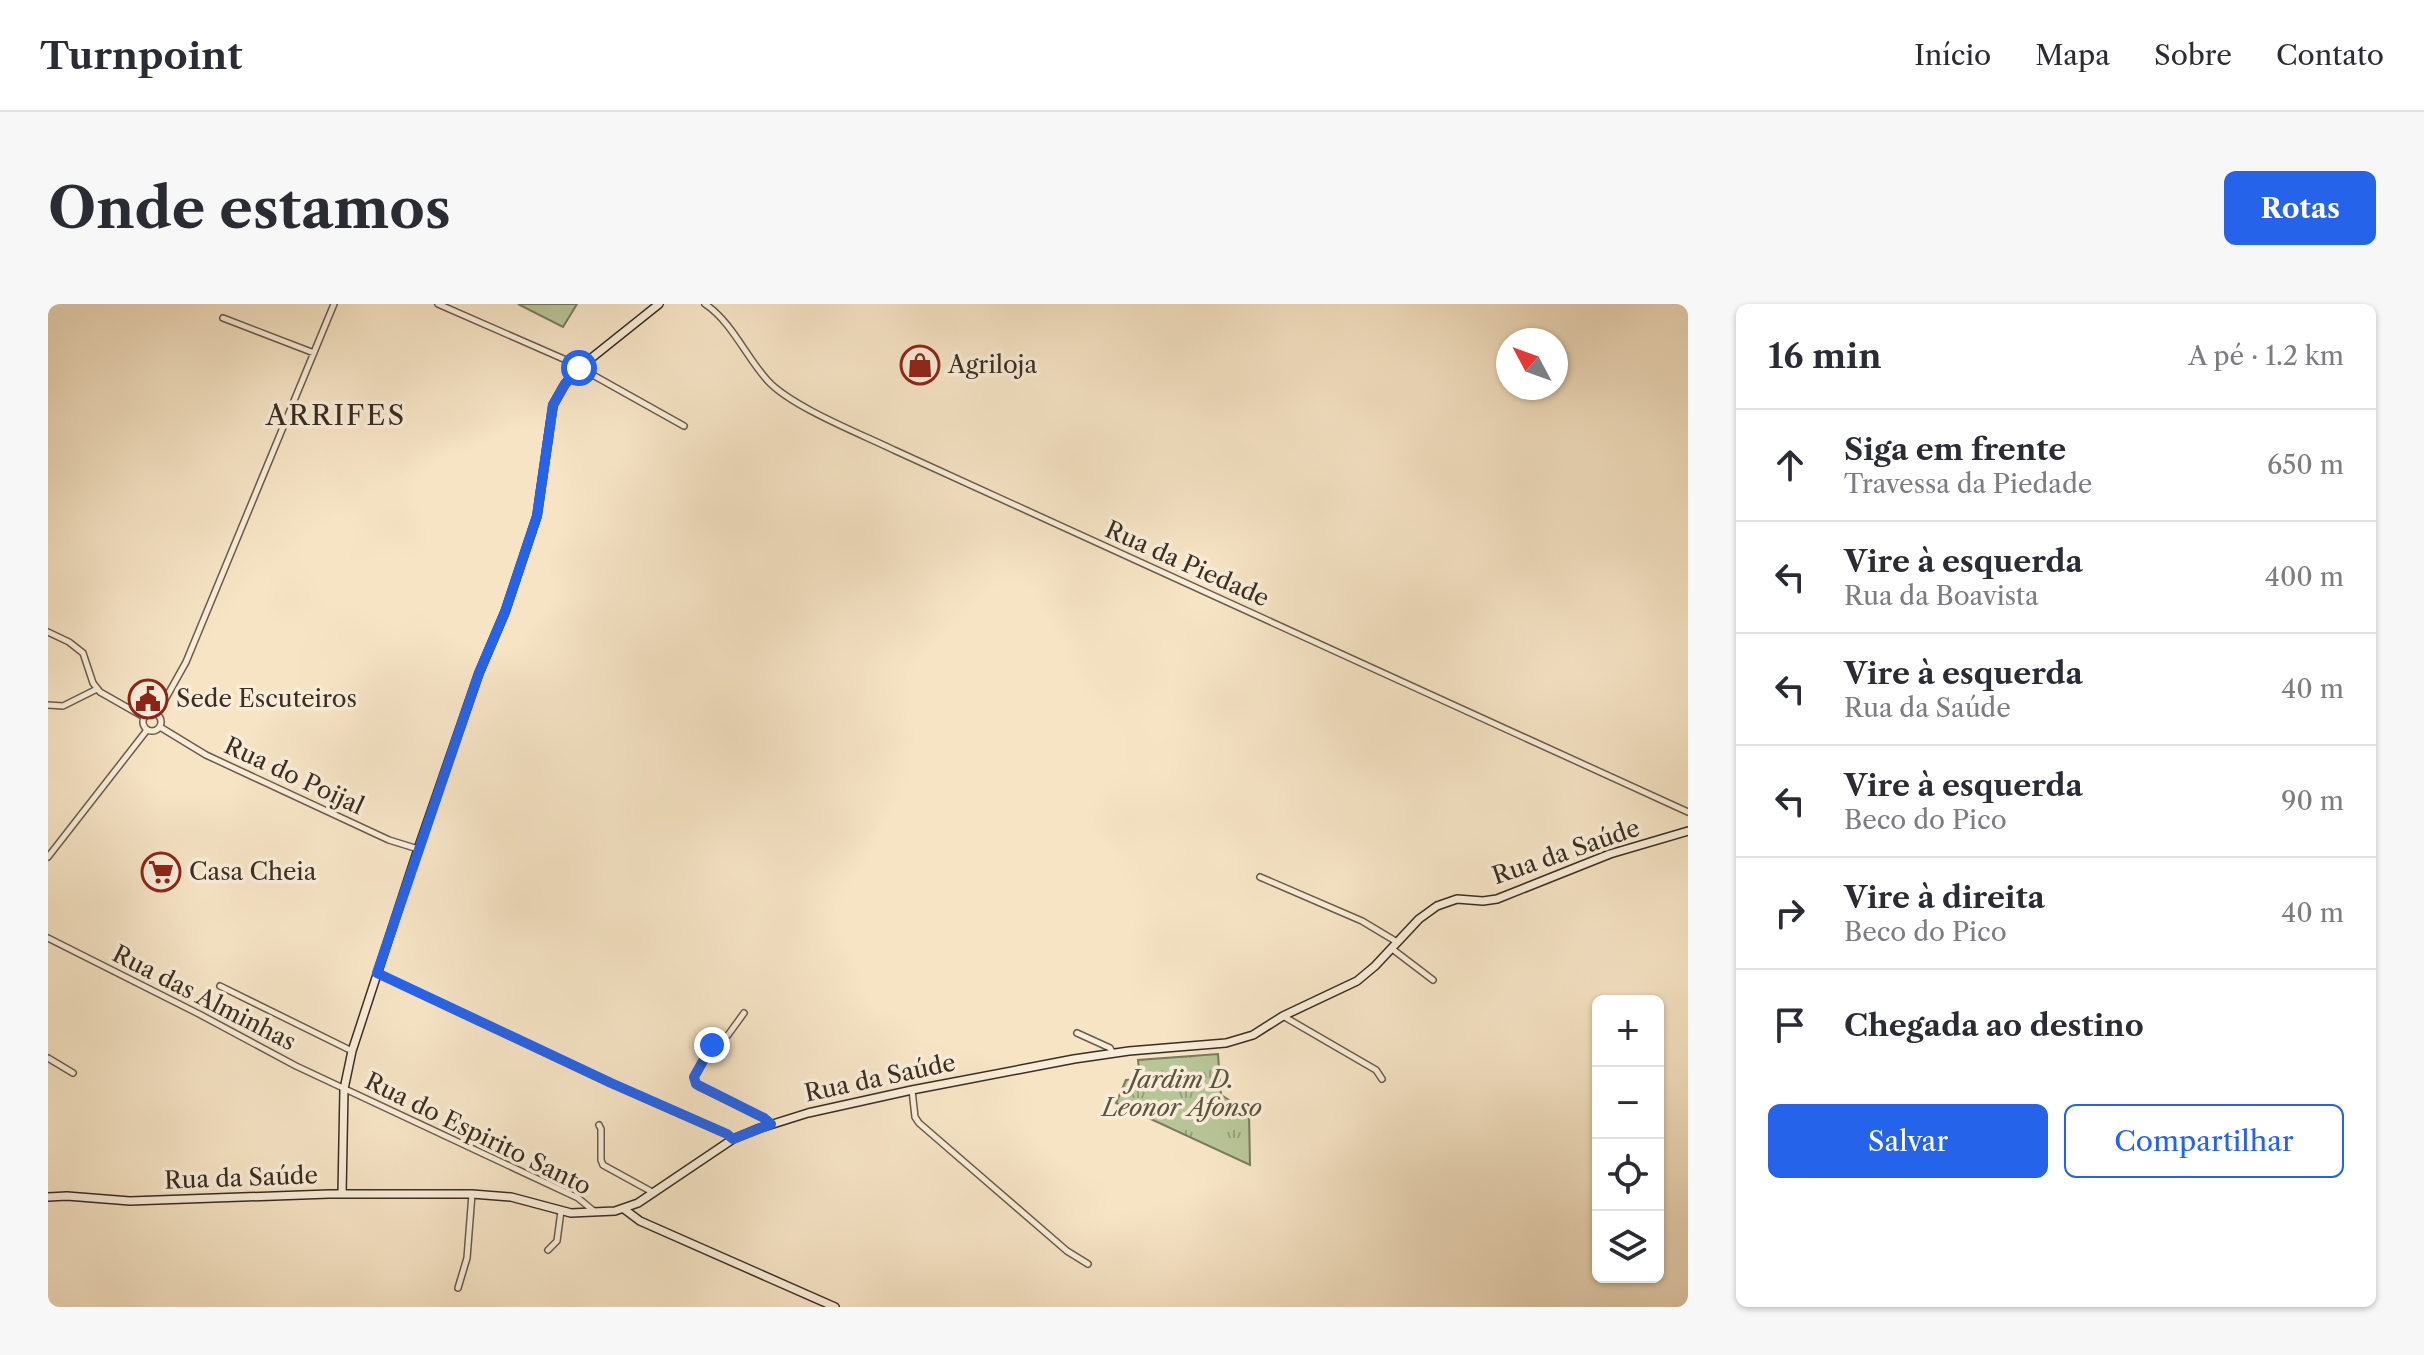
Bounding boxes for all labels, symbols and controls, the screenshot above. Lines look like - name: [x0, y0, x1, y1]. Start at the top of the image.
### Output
- text: Turnpoint: [40, 32, 242, 79]
- text: Início: [1914, 38, 1991, 72]
- text: Mapa: [2035, 38, 2110, 72]
- text: Sobre: [2154, 38, 2232, 72]
- text: Contato: [2276, 38, 2384, 72]
- button: Rotas: [2224, 171, 2376, 245]
- text: Onde estamos: [48, 174, 451, 243]
- north arrow: [1496, 328, 1568, 400]
- text: 16 min: [1768, 335, 1881, 377]
- text: A pé · 1.2 km: [2188, 340, 2344, 372]
- shop icon: Agriloja: [899, 344, 941, 386]
- route start: [561, 350, 597, 386]
- place label: Agriloja: [947, 350, 1037, 379]
- district label: ARRIFES: [265, 398, 406, 432]
- text: Siga em frente: [1844, 431, 2066, 468]
- icon: ahead: [1768, 443, 1812, 487]
- text: 650 m: [2267, 449, 2344, 481]
- text: Travessa da Piedade: [1844, 468, 2092, 500]
- street label: Rua da Piedade: [1101, 514, 1274, 613]
- text: Vire à esquerda: [1844, 543, 2083, 580]
- icon: left: [1768, 555, 1812, 599]
- text: 400 m: [2265, 561, 2344, 593]
- text: Rua da Boavista: [1844, 580, 2039, 612]
- text: Vire à esquerda: [1844, 655, 2083, 692]
- icon: left: [1768, 667, 1812, 711]
- text: 40 m: [2281, 673, 2344, 705]
- public building icon: Sede Escuteiros: [127, 678, 169, 720]
- place label: Sede Escuteiros: [176, 684, 357, 713]
- text: Rua da Saúde: [1844, 692, 2011, 724]
- street label: Rua do Poijal: [220, 731, 369, 821]
- text: Vire à esquerda: [1844, 767, 2083, 804]
- icon: left: [1768, 779, 1812, 823]
- text: 90 m: [2281, 785, 2344, 817]
- text: Beco do Pico: [1844, 804, 2007, 836]
- street label: Rua da Saúde: [1488, 813, 1643, 890]
- supermarket icon: Casa Cheia: [140, 851, 182, 893]
- place label: Casa Cheia: [189, 857, 317, 886]
- text: Vire à direita: [1844, 879, 2045, 916]
- icon: right: [1768, 891, 1812, 935]
- text: 40 m: [2281, 897, 2344, 929]
- text: Beco do Pico: [1844, 916, 2007, 948]
- street label: Rua das Alminhas: [108, 939, 301, 1056]
- map controls: [1592, 995, 1664, 1283]
- button: +: [1592, 995, 1664, 1067]
- icon: arrive: [1768, 1003, 1812, 1047]
- text: Chegada ao destino: [1844, 1007, 2144, 1044]
- route end: [694, 1027, 730, 1063]
- street label: Rua da Saúde: [802, 1047, 958, 1108]
- park label: Jardim D. Leonor Afonso: [1100, 1065, 1262, 1122]
- street label: Rua do Espirito Santo: [360, 1066, 596, 1201]
- button: −: [1592, 1067, 1664, 1139]
- button: Salvar: [1768, 1104, 2048, 1178]
- button: Compartilhar: [2064, 1104, 2344, 1178]
- button: locate: [1592, 1139, 1664, 1211]
- street label: Rua da Saúde: [164, 1160, 318, 1195]
- button: layers: [1592, 1211, 1664, 1283]

